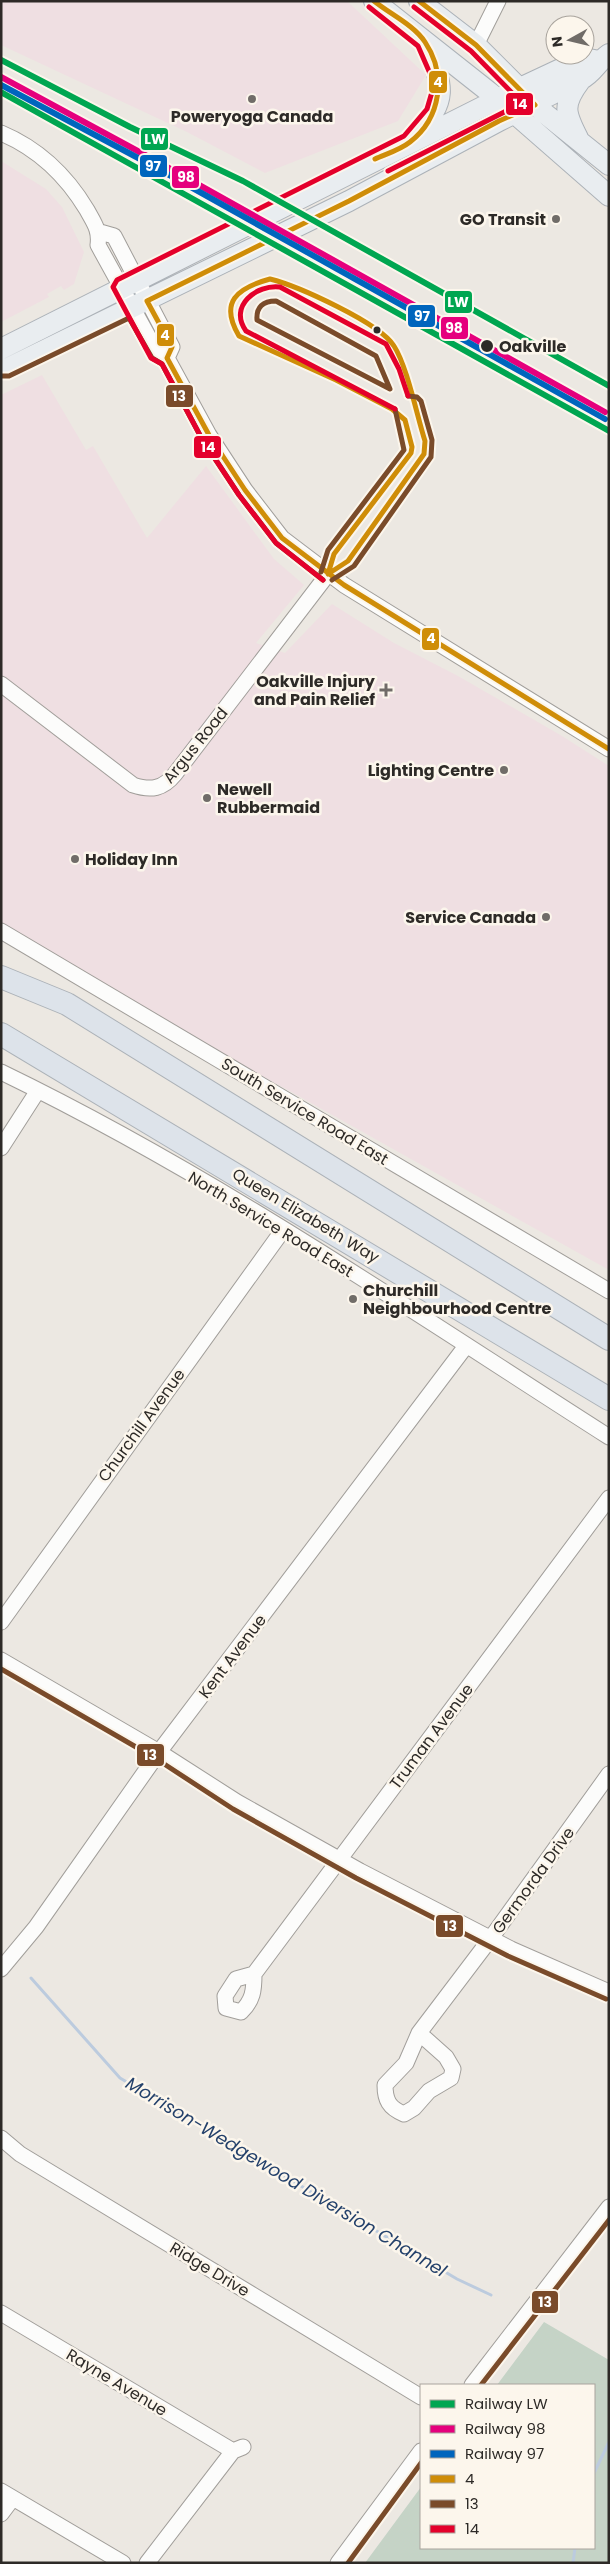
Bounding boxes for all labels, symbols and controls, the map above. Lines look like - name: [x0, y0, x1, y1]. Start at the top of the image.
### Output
- north arrow: [545, 15, 595, 65]
- text: N: [546, 35, 568, 48]
- line badge: 4: [428, 70, 448, 94]
- text: 4: [433, 72, 443, 92]
- line badge: 14: [505, 92, 534, 116]
- marker: Poweryoga Canada: [246, 93, 258, 105]
- text: 14: [513, 94, 527, 114]
- place label: Poweryoga Canada: [171, 105, 333, 128]
- line badge: LW: [140, 127, 169, 151]
- text: LW: [144, 129, 166, 149]
- line badge: 97: [139, 154, 168, 178]
- text: 97: [145, 156, 162, 176]
- line badge: 98: [171, 165, 200, 189]
- text: 98: [177, 167, 195, 187]
- place label: GO Transit: [460, 208, 546, 231]
- marker: GO Transit: [550, 213, 562, 225]
- line badge: LW: [444, 290, 473, 314]
- text: LW: [447, 292, 469, 312]
- line badge: 97: [407, 304, 436, 328]
- text: 97: [414, 306, 431, 326]
- line badge: 98: [440, 316, 469, 340]
- text: 98: [445, 318, 463, 338]
- line badge: 4: [156, 323, 175, 347]
- text: 4: [160, 325, 170, 345]
- unlabelled marker: [372, 325, 382, 335]
- place label: Oakville: [499, 335, 567, 358]
- marker: Oakville: [479, 338, 495, 354]
- line badge: 13: [165, 384, 194, 408]
- text: 13: [172, 386, 186, 406]
- line badge: 14: [193, 435, 222, 459]
- text: 14: [201, 437, 215, 457]
- line badge: 4: [421, 627, 440, 651]
- text: 4: [426, 628, 436, 648]
- place label: Oakville Injury and Pain Relief: [254, 670, 376, 711]
- marker: Oakville Injury and Pain Relief: [379, 683, 393, 697]
- street label: Argus Road: [157, 702, 233, 788]
- place label: Lighting Centre: [368, 759, 494, 782]
- marker: Lighting Centre: [498, 764, 510, 776]
- place label: Newell Rubbermaid: [217, 778, 320, 819]
- marker: Newell Rubbermaid: [201, 792, 213, 804]
- place label: Holiday Inn: [85, 848, 178, 871]
- marker: Holiday Inn: [69, 853, 81, 865]
- place label: Service Canada: [405, 906, 536, 929]
- marker: Service Canada: [540, 911, 552, 923]
- street label: South Service Road East: [217, 1052, 393, 1171]
- street label: Queen Elizabeth Way: [228, 1162, 384, 1269]
- street label: North Service Road East: [184, 1166, 358, 1283]
- place label: Churchill Neighbourhood Centre: [363, 1279, 552, 1320]
- marker: Churchill Neighbourhood Centre: [347, 1293, 359, 1305]
- street label: Churchill Avenue: [92, 1364, 190, 1487]
- street label: Kent Avenue: [193, 1609, 272, 1703]
- street label: Truman Avenue: [384, 1679, 479, 1794]
- line badge: 13: [136, 1743, 165, 1767]
- text: 13: [143, 1745, 157, 1765]
- street label: Germorda Drive: [487, 1822, 580, 1938]
- line badge: 13: [435, 1914, 464, 1938]
- text: 13: [443, 1916, 457, 1936]
- water label: Morrison-Wedgewood Diversion Channel: [121, 2070, 452, 2283]
- street label: Ridge Drive: [165, 2236, 254, 2302]
- line badge: 13: [531, 2290, 559, 2314]
- text: 13: [538, 2292, 552, 2312]
- street label: Rayne Avenue: [62, 2343, 172, 2422]
- legend: [420, 2384, 595, 2549]
- text: Railway LW: [465, 2393, 548, 2414]
- text: Railway 98: [465, 2418, 545, 2439]
- text: Railway 97: [465, 2443, 544, 2464]
- text: 4: [465, 2468, 474, 2489]
- text: 13: [465, 2493, 479, 2514]
- text: 14: [465, 2518, 479, 2539]

